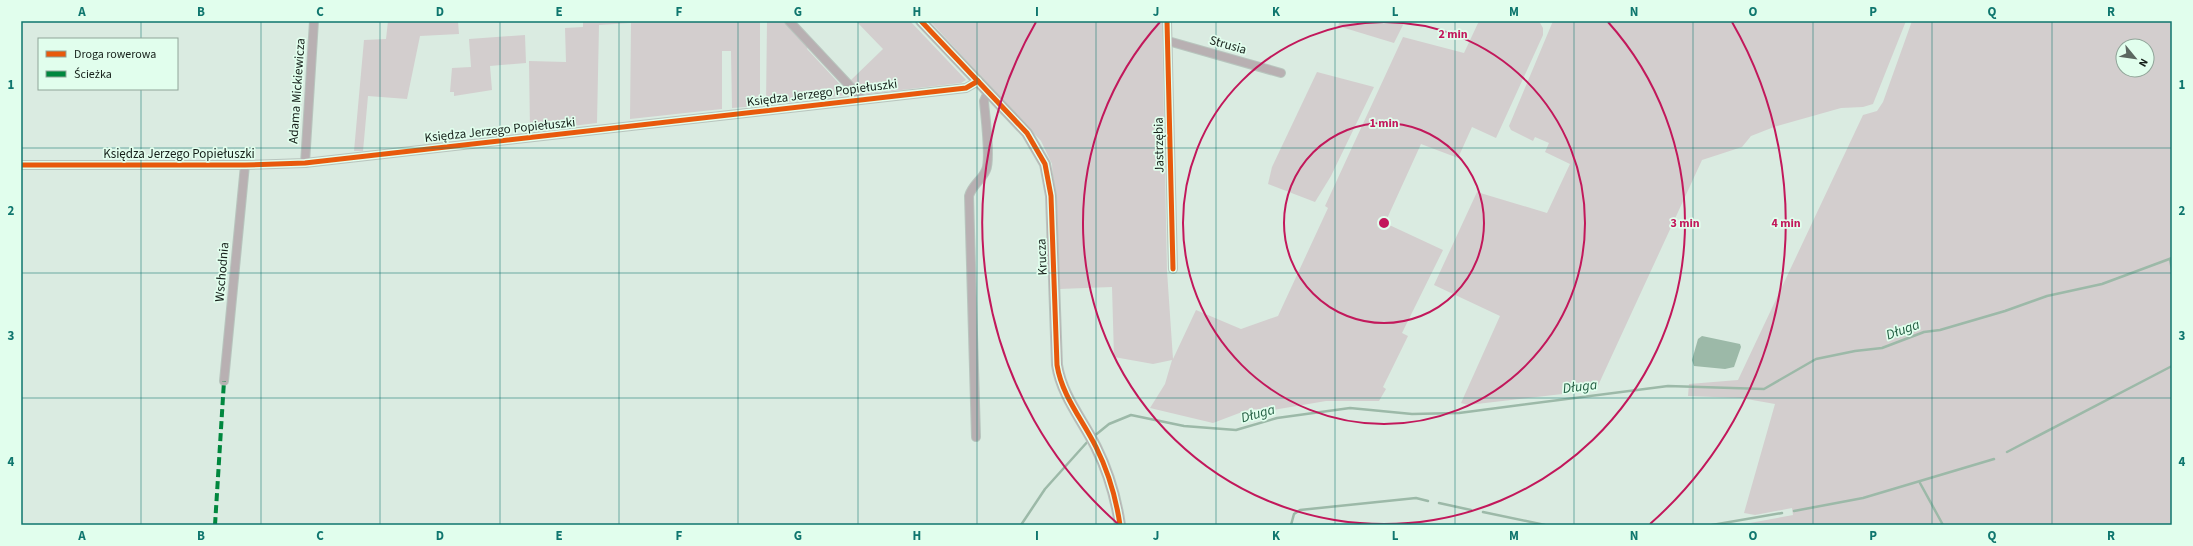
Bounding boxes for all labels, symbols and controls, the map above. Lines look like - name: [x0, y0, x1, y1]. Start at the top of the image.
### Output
- text: A: [77, 3, 86, 21]
- text: B: [197, 3, 205, 21]
- text: C: [316, 3, 324, 21]
- text: D: [436, 3, 444, 21]
- text: E: [555, 3, 563, 21]
- text: F: [676, 3, 683, 21]
- text: G: [794, 3, 802, 21]
- text: H: [913, 3, 921, 21]
- text: I: [1035, 3, 1039, 21]
- text: J: [1153, 3, 1159, 21]
- text: K: [1272, 3, 1281, 21]
- text: L: [1392, 3, 1399, 21]
- text: M: [1509, 3, 1519, 21]
- text: N: [1630, 3, 1638, 21]
- text: O: [1749, 3, 1758, 21]
- text: P: [1869, 3, 1877, 21]
- text: Q: [1988, 3, 1997, 21]
- text: R: [2107, 3, 2115, 21]
- text: 2 min: [1438, 26, 1468, 43]
- street label: Strusia: [1207, 31, 1249, 59]
- legend: [38, 38, 178, 90]
- street label: Adama Mickiewicza: [284, 38, 310, 144]
- north arrow: [2115, 38, 2155, 78]
- text: Droga rowerowa: [74, 46, 156, 63]
- text: N: [2135, 56, 2152, 69]
- text: Ścieżka: [74, 66, 112, 83]
- street label: Księdza Jerzego Popiełuszki: [746, 75, 898, 111]
- text: 1: [8, 76, 15, 94]
- text: 1: [2179, 76, 2186, 94]
- street label: Księdza Jerzego Popiełuszki: [424, 113, 576, 147]
- text: 1 min: [1369, 115, 1399, 132]
- street label: Jastrzębia: [1150, 117, 1168, 173]
- street label: Księdza Jerzego Popiełuszki: [103, 145, 255, 163]
- text: 2: [8, 202, 15, 220]
- text: 2: [2179, 202, 2186, 220]
- text: 3 min: [1670, 215, 1700, 232]
- text: 4 min: [1771, 215, 1801, 232]
- centre of rings: [1377, 216, 1391, 230]
- street label: Krucza: [1032, 238, 1052, 276]
- street label: Wschodnia: [210, 241, 234, 303]
- water label: Długa: [1883, 315, 1923, 345]
- text: 3: [8, 327, 15, 345]
- text: 3: [2179, 327, 2186, 345]
- water label: Długa: [1562, 375, 1599, 399]
- water label: Długa: [1239, 399, 1278, 428]
- text: 4: [8, 453, 15, 471]
- text: 4: [2179, 453, 2186, 471]
- text: A: [77, 527, 86, 545]
- text: B: [197, 527, 205, 545]
- text: C: [316, 527, 324, 545]
- text: D: [436, 527, 444, 545]
- text: E: [555, 527, 563, 545]
- text: F: [676, 527, 683, 545]
- text: G: [794, 527, 802, 545]
- text: H: [913, 527, 921, 545]
- text: I: [1035, 527, 1039, 545]
- text: J: [1153, 527, 1159, 545]
- text: K: [1272, 527, 1281, 545]
- text: L: [1392, 527, 1399, 545]
- text: M: [1509, 527, 1519, 545]
- text: N: [1630, 527, 1638, 545]
- text: O: [1749, 527, 1758, 545]
- text: P: [1869, 527, 1877, 545]
- text: Q: [1988, 527, 1997, 545]
- text: R: [2107, 527, 2115, 545]

